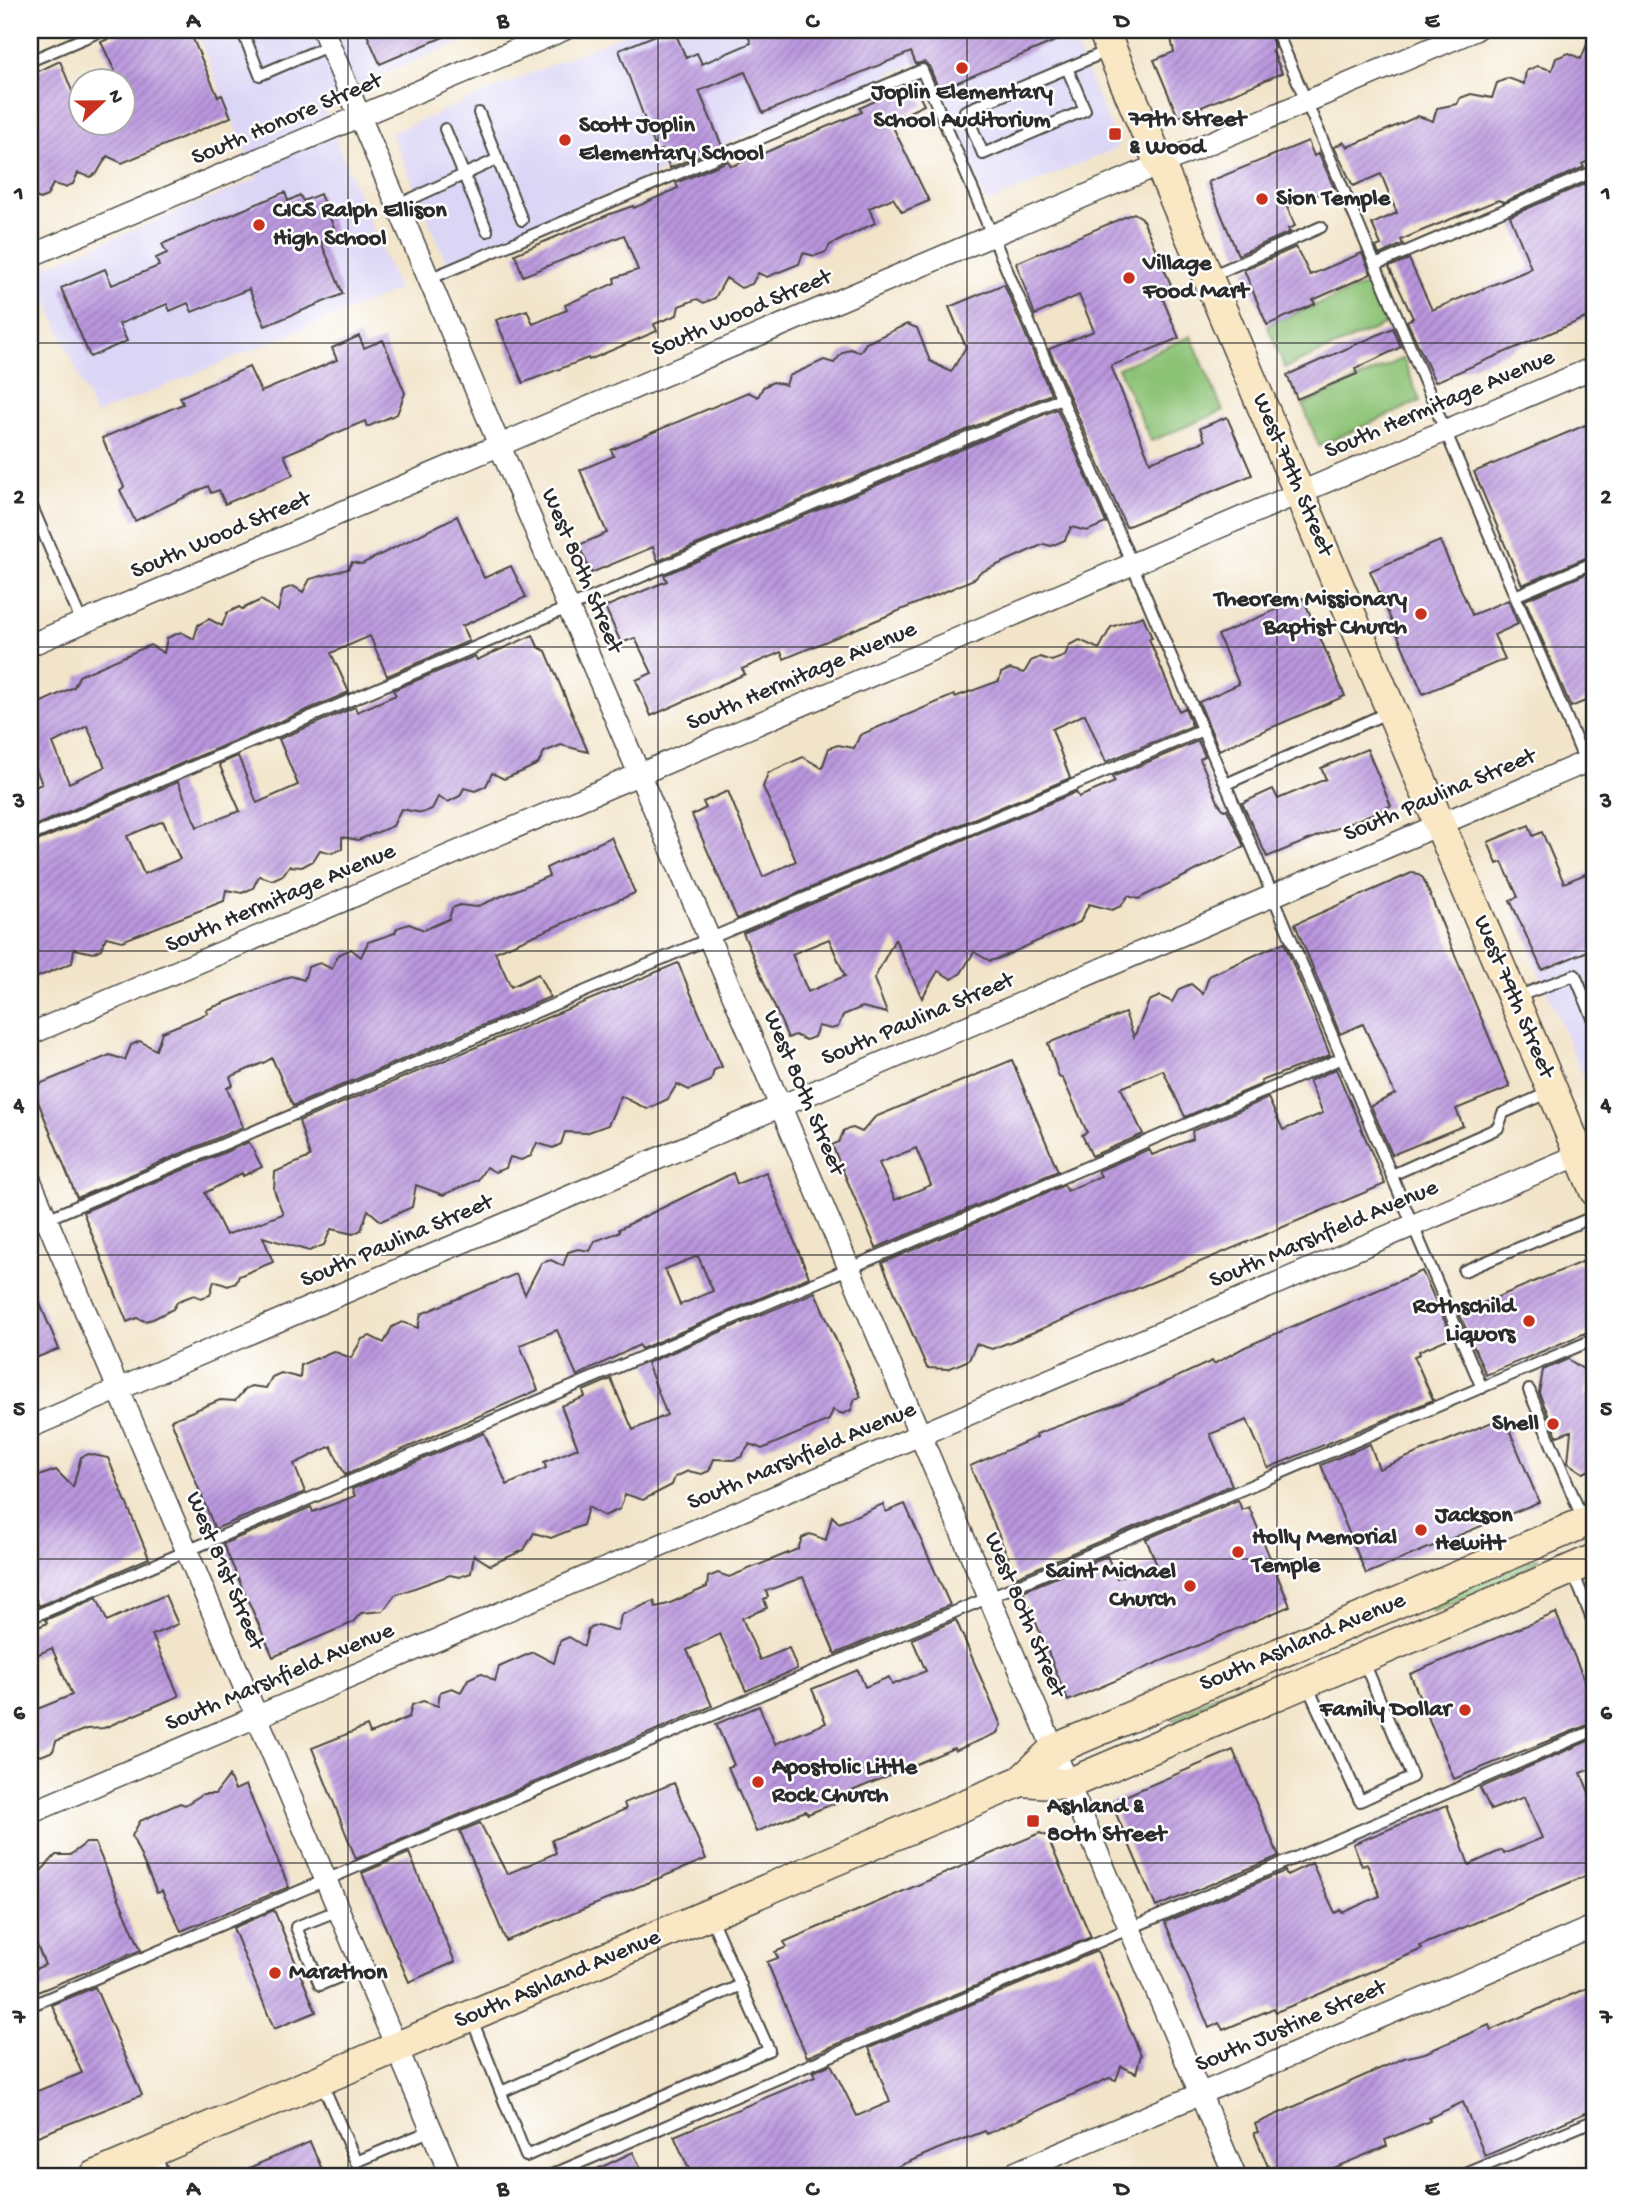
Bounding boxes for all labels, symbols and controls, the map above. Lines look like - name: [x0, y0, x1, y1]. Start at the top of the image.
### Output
- text: A: [185, 9, 201, 36]
- text: B: [496, 9, 510, 36]
- text: C: [806, 9, 821, 36]
- text: D: [1113, 9, 1131, 36]
- text: E: [1425, 9, 1441, 36]
- marker: Joplin Elementary School Auditorium: [954, 60, 970, 76]
- north arrow: [66, 66, 136, 136]
- street label: South Honore Street: [188, 66, 388, 173]
- place label: Joplin Elementary School Auditorium: [870, 79, 1053, 136]
- text: N: [102, 87, 128, 107]
- place label: 79th Street & Wood: [1128, 106, 1248, 163]
- place label: Scott Joplin Elementary School: [579, 112, 764, 169]
- marker: 79th Street & Wood: [1107, 126, 1123, 142]
- marker: Scott Joplin Elementary School: [557, 132, 573, 148]
- text: 1: [13, 181, 24, 208]
- text: 1: [1600, 181, 1611, 208]
- place label: Sion Temple: [1276, 185, 1392, 214]
- marker: Sion Temple: [1254, 191, 1270, 207]
- place label: CICS Ralph Ellison High School: [273, 197, 447, 254]
- marker: CICS Ralph Ellison High School: [251, 217, 267, 233]
- place label: Village Food Mart: [1142, 250, 1250, 307]
- street label: South Wood Street: [648, 262, 838, 365]
- marker: Village Food Mart: [1121, 270, 1137, 286]
- street label: South Hermitage Avenue: [1321, 343, 1560, 467]
- street label: West 79th Street: [1245, 389, 1340, 563]
- street label: South Wood Street: [127, 484, 317, 587]
- street label: West 80th Street: [533, 484, 630, 660]
- text: 2: [13, 485, 25, 512]
- text: 2: [1600, 485, 1612, 512]
- place label: Theorem Missionary Baptist Church: [1212, 586, 1407, 643]
- marker: Theorem Missionary Baptist Church: [1413, 606, 1429, 622]
- street label: South Hermitage Avenue: [683, 615, 922, 739]
- street label: South Paulina Street: [1340, 742, 1542, 850]
- text: 3: [12, 789, 25, 816]
- text: 3: [1599, 789, 1612, 816]
- street label: South Hermitage Avenue: [162, 837, 401, 961]
- street label: West 79th Street: [1466, 911, 1561, 1085]
- street label: South Paulina Street: [818, 966, 1020, 1074]
- street label: West 80th Street: [755, 1006, 852, 1182]
- text: 4: [13, 1093, 25, 1120]
- text: 4: [1600, 1093, 1612, 1120]
- street label: South Marshfield Avenue: [1205, 1173, 1443, 1296]
- street label: South Paulina Street: [297, 1188, 499, 1296]
- place label: Rothschild Liquors: [1412, 1293, 1518, 1350]
- marker: Rothschild Liquors: [1521, 1313, 1537, 1329]
- street label: South Marshfield Avenue: [683, 1395, 921, 1518]
- text: 5: [13, 1397, 25, 1424]
- text: 5: [1600, 1397, 1612, 1424]
- place label: Shell: [1492, 1410, 1539, 1439]
- marker: Shell: [1545, 1416, 1561, 1432]
- street label: West 81st Street: [178, 1488, 271, 1656]
- place label: Jackson Hewitt: [1434, 1502, 1513, 1559]
- marker: Jackson Hewitt: [1413, 1522, 1429, 1538]
- place label: Holly Memorial Temple: [1250, 1524, 1397, 1581]
- street label: West 80th Street: [976, 1528, 1073, 1704]
- marker: Holly Memorial Temple: [1230, 1544, 1246, 1560]
- place label: Saint Michael Church: [1046, 1558, 1176, 1615]
- marker: Saint Michael Church: [1182, 1578, 1198, 1594]
- street label: South Ashland Avenue: [1196, 1586, 1411, 1700]
- street label: South Marshfield Avenue: [161, 1616, 399, 1739]
- place label: Family Dollar: [1319, 1696, 1453, 1725]
- text: 6: [13, 1701, 26, 1728]
- text: 6: [1600, 1701, 1613, 1728]
- marker: Family Dollar: [1457, 1702, 1473, 1718]
- place label: Apostolic Little Rock Church: [771, 1754, 919, 1811]
- marker: Apostolic Little Rock Church: [750, 1774, 766, 1790]
- place label: Ashland & 80th Street: [1046, 1793, 1168, 1850]
- marker: Ashland & 80th Street: [1025, 1813, 1041, 1829]
- street label: South Ashland Avenue: [451, 1923, 666, 2037]
- place label: Marathon: [289, 1959, 388, 1988]
- marker: Marathon: [267, 1965, 283, 1981]
- street label: South Justine Street: [1191, 1973, 1393, 2080]
- text: 7: [12, 2005, 26, 2032]
- text: 7: [1599, 2005, 1613, 2032]
- text: A: [185, 2177, 201, 2204]
- text: B: [496, 2177, 510, 2204]
- text: C: [806, 2177, 821, 2204]
- text: D: [1113, 2177, 1131, 2204]
- text: E: [1425, 2177, 1441, 2204]

